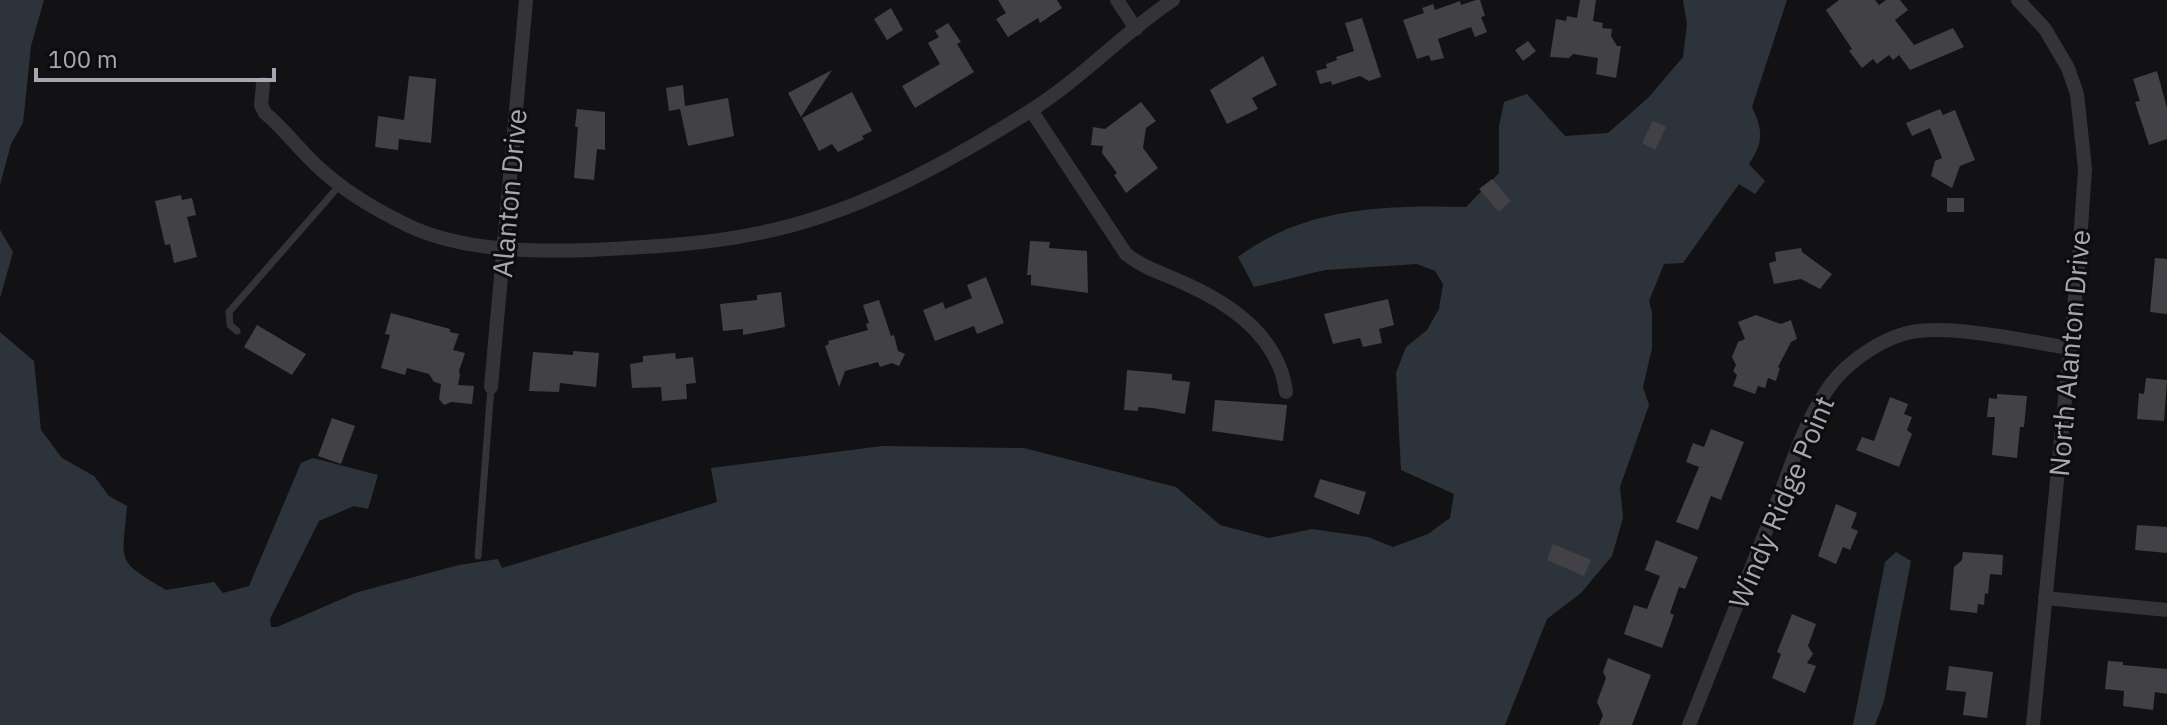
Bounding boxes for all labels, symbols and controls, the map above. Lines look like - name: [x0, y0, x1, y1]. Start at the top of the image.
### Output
- scale bar: [36, 32, 274, 82]
- text: 100 m: [48, 43, 118, 75]
- street label: Alanton Drive: [483, 107, 535, 279]
- street label: North Alanton Drive: [2040, 228, 2098, 478]
- street label: Windy Ridge Point: [1720, 390, 1842, 614]

